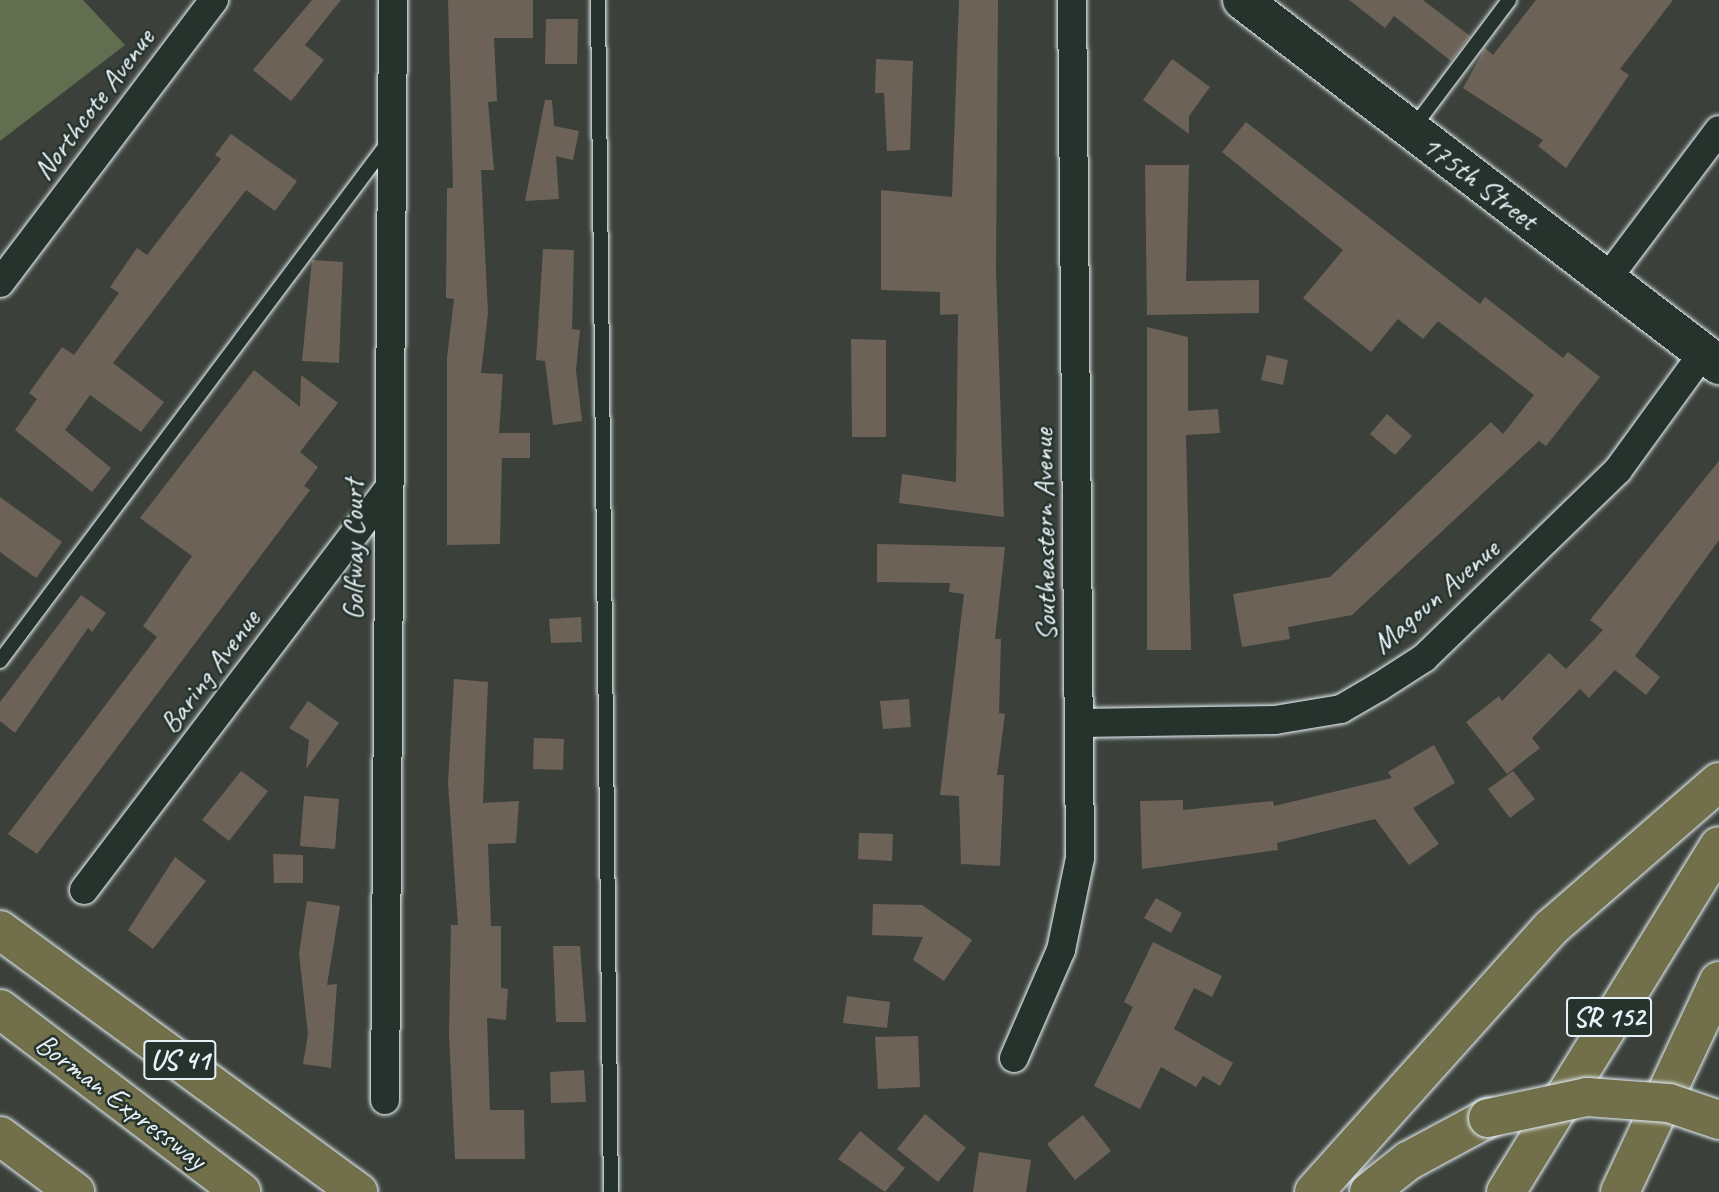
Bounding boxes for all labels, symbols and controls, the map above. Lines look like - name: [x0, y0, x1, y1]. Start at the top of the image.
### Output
- street label: Northcote Avenue: [24, 21, 162, 187]
- street label: 175th Street: [1415, 127, 1545, 237]
- street label: Southeastern Avenue: [1024, 428, 1064, 642]
- street label: Golfway Court: [335, 480, 371, 620]
- street label: Magoun Avenue: [1364, 531, 1506, 661]
- street label: Baring Avenue: [151, 602, 267, 740]
- road number: SR 152: [1565, 992, 1653, 1042]
- street label: Borman Expressway: [28, 1025, 214, 1177]
- road number: US 41: [143, 1036, 217, 1084]

